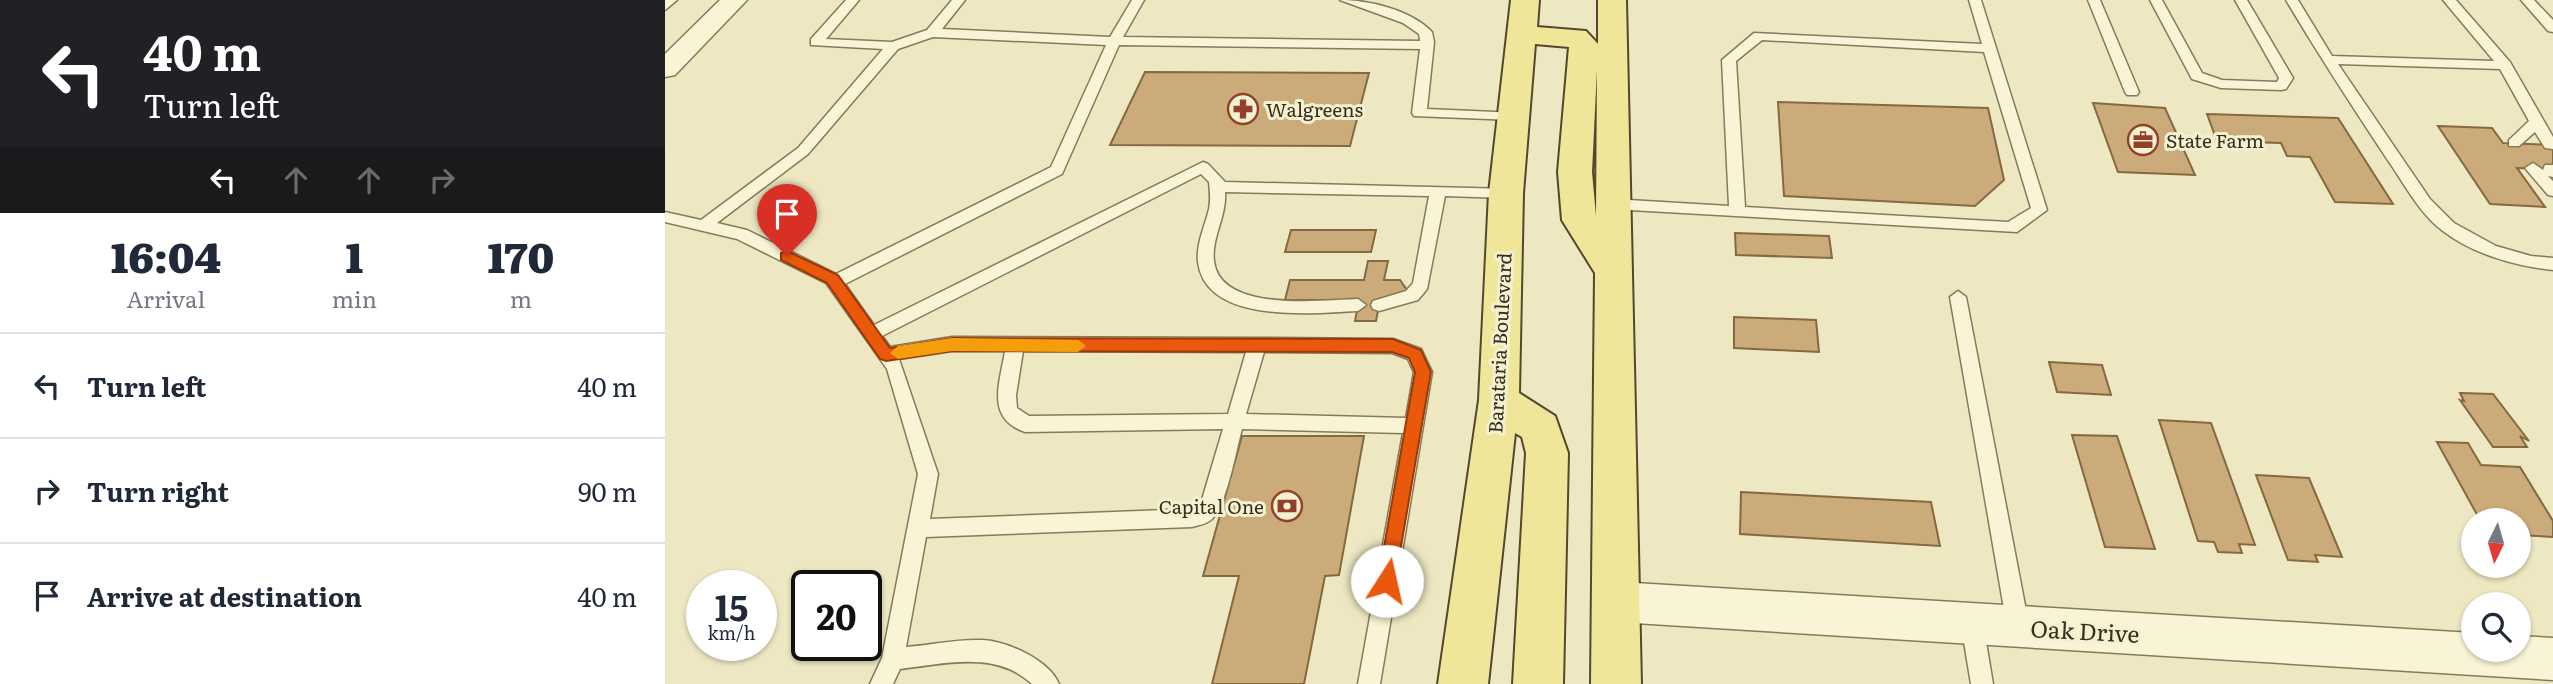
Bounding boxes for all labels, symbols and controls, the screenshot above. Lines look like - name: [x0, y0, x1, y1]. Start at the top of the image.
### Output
- text: 40 m: [143, 13, 261, 86]
- icon: left: [28, 28, 119, 119]
- text: Turn left: [143, 80, 280, 128]
- pharmacy icon: Walgreens: [1226, 92, 1260, 126]
- place label: Walgreens: [1266, 95, 1363, 123]
- office icon: State Farm: [2126, 123, 2160, 157]
- place label: State Farm: [2166, 126, 2264, 154]
- icon: left: [204, 161, 242, 199]
- icon: ahead: [277, 161, 315, 199]
- icon: ahead: [350, 161, 388, 199]
- icon: right: [423, 161, 461, 199]
- pin: [757, 184, 817, 256]
- icon: arrive: [768, 195, 806, 233]
- text: 16:04: [111, 224, 221, 286]
- text: 1: [345, 224, 363, 286]
- text: 170: [488, 224, 554, 286]
- street label: Barataria Boulevard: [1480, 252, 1518, 434]
- text: Arrival: [127, 281, 205, 315]
- text: min: [332, 281, 377, 315]
- text: m: [510, 281, 532, 315]
- text: Turn left: [87, 366, 206, 405]
- text: 40 m: [577, 366, 637, 405]
- icon: left: [28, 367, 66, 405]
- text: Turn right: [87, 471, 229, 510]
- text: 90 m: [578, 471, 637, 510]
- icon: right: [28, 472, 66, 510]
- bank icon: Capital One: [1270, 489, 1304, 523]
- place label: Capital One: [1159, 492, 1264, 520]
- north arrow: [2461, 508, 2531, 578]
- map controls: [2461, 508, 2531, 662]
- position arrow: [1350, 544, 1424, 618]
- speed limit sign: 20: [791, 570, 882, 661]
- text: Arrive at destination: [87, 576, 362, 615]
- text: 40 m: [577, 576, 637, 615]
- icon: arrive: [28, 577, 66, 615]
- text: 15: [715, 580, 748, 632]
- button: search: [2461, 592, 2531, 662]
- street label: Oak Drive: [2030, 610, 2140, 650]
- text: km/h: [708, 619, 755, 646]

